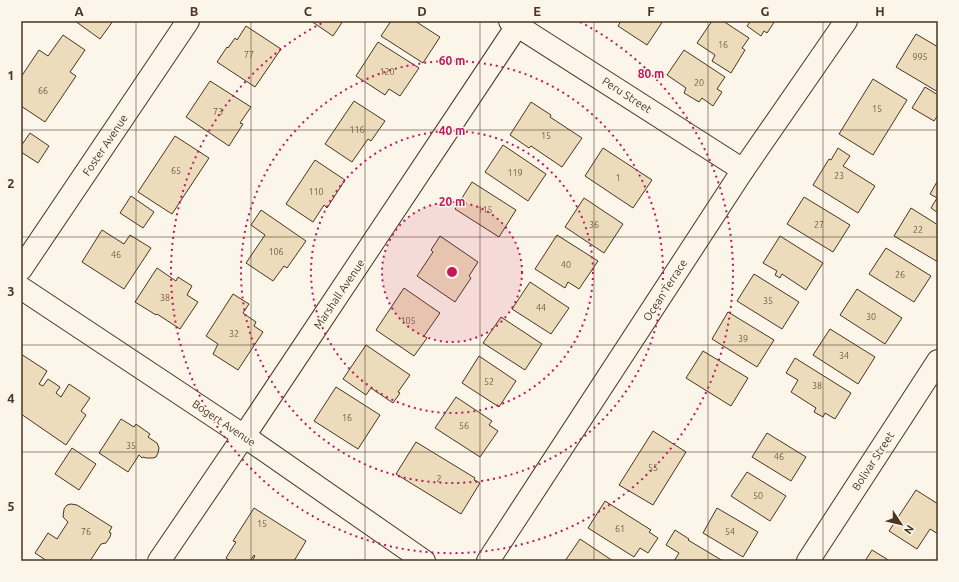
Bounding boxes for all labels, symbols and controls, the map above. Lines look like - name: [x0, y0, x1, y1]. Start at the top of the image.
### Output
- text: A: [74, 4, 84, 18]
- text: B: [190, 4, 199, 18]
- text: C: [304, 4, 313, 18]
- text: D: [417, 4, 427, 18]
- text: E: [533, 4, 541, 18]
- text: F: [647, 4, 655, 18]
- text: G: [761, 4, 770, 18]
- text: H: [875, 4, 885, 18]
- house number: 16: [718, 40, 728, 50]
- house number: 77: [244, 50, 254, 60]
- house number: 995: [912, 52, 928, 62]
- text: 60 m: [439, 54, 465, 67]
- house number: 120: [379, 67, 395, 77]
- text: 80 m: [638, 67, 664, 80]
- text: 1: [7, 68, 15, 82]
- street label: Peru Street: [600, 75, 654, 116]
- house number: 20: [694, 78, 704, 88]
- house number: 66: [38, 86, 48, 96]
- house number: 15: [872, 104, 882, 114]
- house number: 73: [213, 107, 223, 117]
- street label: Foster Avenue: [80, 112, 130, 178]
- text: 40 m: [439, 124, 465, 137]
- house number: 116: [349, 125, 365, 135]
- house number: 15: [541, 131, 551, 141]
- house number: 65: [171, 166, 181, 176]
- house number: 119: [507, 168, 523, 178]
- house number: 23: [834, 171, 844, 181]
- house number: 1: [615, 173, 621, 183]
- text: 2: [7, 176, 15, 190]
- house number: 110: [308, 187, 324, 197]
- text: 20 m: [439, 195, 465, 208]
- house number: 115: [477, 205, 493, 215]
- house number: 36: [589, 220, 599, 230]
- house number: 27: [814, 220, 824, 230]
- house number: 22: [913, 225, 923, 235]
- house number: 106: [268, 247, 284, 257]
- house number: 46: [111, 250, 121, 260]
- street label: Marshall Avenue: [311, 257, 367, 331]
- street label: Ocean Terrace: [641, 257, 689, 323]
- house number: 40: [561, 260, 571, 270]
- centre of rings: [445, 265, 459, 279]
- house number: 26: [895, 270, 905, 280]
- text: 3: [7, 284, 15, 298]
- house number: 38: [160, 293, 170, 303]
- house number: 35: [763, 296, 773, 306]
- house number: 44: [536, 303, 546, 313]
- house number: 30: [866, 312, 876, 322]
- house number: 105: [400, 316, 416, 326]
- house number: 32: [229, 329, 239, 339]
- house number: 39: [738, 334, 748, 344]
- house number: 34: [839, 351, 849, 361]
- house number: 52: [484, 377, 494, 387]
- house number: 38: [812, 381, 822, 391]
- text: 4: [7, 391, 15, 405]
- street label: Bogert Avenue: [190, 397, 258, 449]
- house number: 16: [342, 413, 352, 423]
- house number: 56: [459, 421, 469, 431]
- street label: Bolivar Street: [850, 429, 897, 493]
- house number: 35: [126, 441, 136, 451]
- house number: 46: [774, 452, 784, 462]
- house number: 55: [648, 463, 658, 473]
- house number: 2: [436, 474, 442, 484]
- house number: 50: [753, 491, 763, 501]
- text: 5: [7, 499, 15, 513]
- north arrow: [881, 504, 921, 544]
- house number: 15: [257, 519, 267, 529]
- text: N: [902, 523, 916, 537]
- house number: 61: [615, 524, 625, 534]
- house number: 76: [81, 527, 91, 537]
- house number: 54: [725, 527, 735, 537]

